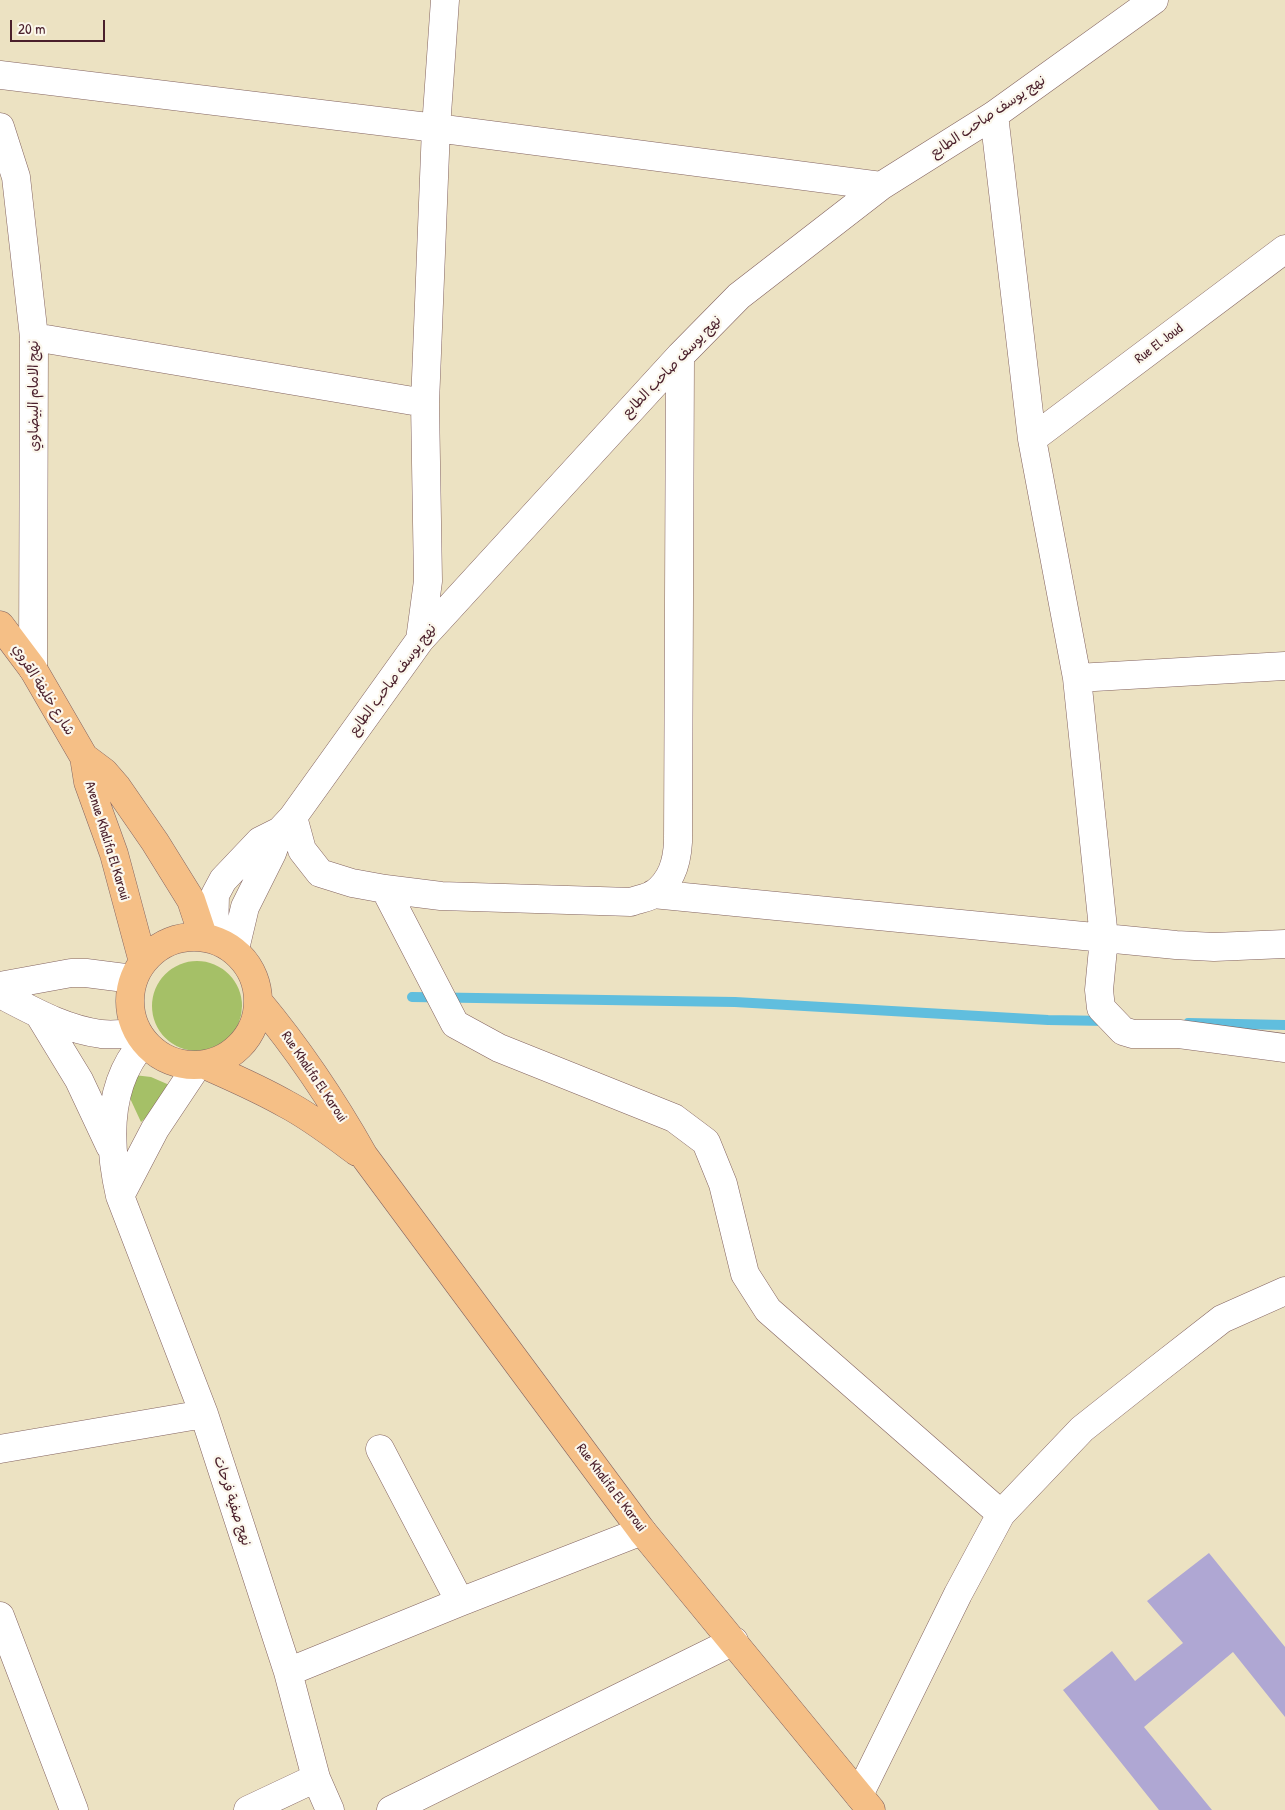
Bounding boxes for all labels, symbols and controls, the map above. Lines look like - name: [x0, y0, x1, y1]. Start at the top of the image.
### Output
- scale bar: [12, 10, 108, 42]
- text: 20 m: [18, 18, 45, 39]
- street label: نهج يوسف صاحب الطابع: [927, 72, 1049, 162]
- street label: نهج يوسف صاحب الطابع: [619, 312, 725, 422]
- street label: Rue El Joud: [1132, 321, 1186, 367]
- street label: نهج الامام البيضاوي: [26, 340, 42, 452]
- street label: نهج يوسف صاحب الطابع: [345, 621, 441, 739]
- street label: شارع خليفة القروي: [8, 641, 78, 739]
- street label: Avenue Khalifa El Karoui: [81, 779, 133, 903]
- street label: Rue Khalifa El Karoui: [277, 1028, 351, 1126]
- street label: Rue Khalifa El Karoui: [572, 1441, 650, 1535]
- street label: نهج صفية فرحات: [210, 1454, 254, 1548]

